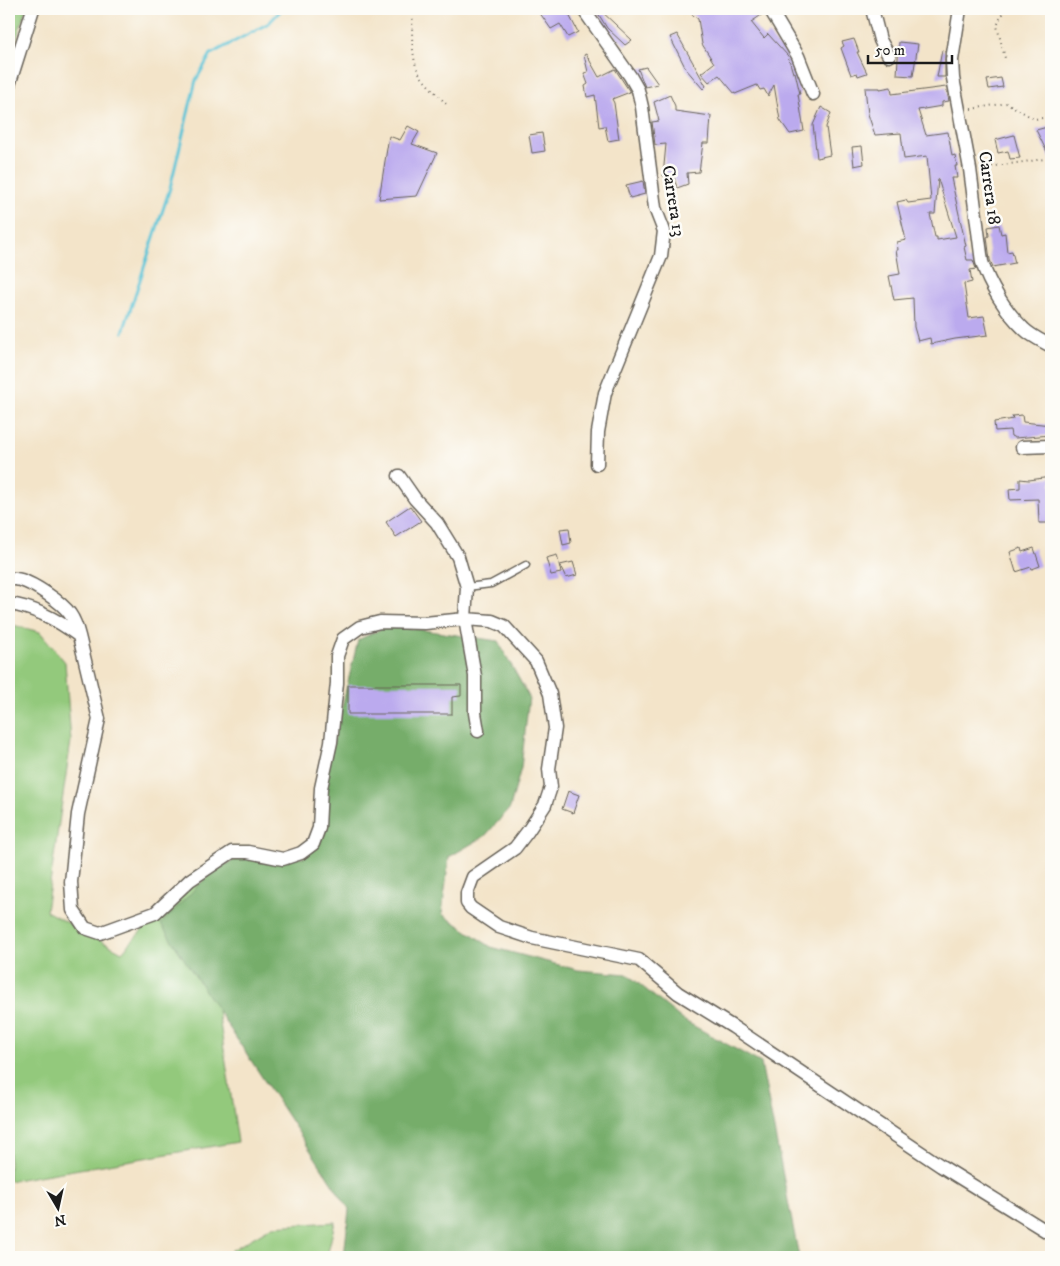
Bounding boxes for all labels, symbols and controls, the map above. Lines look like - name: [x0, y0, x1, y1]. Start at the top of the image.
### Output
- scale bar: [868, 32, 951, 64]
- text: 50 m: [875, 41, 905, 60]
- street label: Carrera 18: [973, 150, 1005, 226]
- street label: Carrera 13: [657, 164, 689, 238]
- north arrow: [32, 1184, 82, 1234]
- text: N: [52, 1210, 67, 1230]

